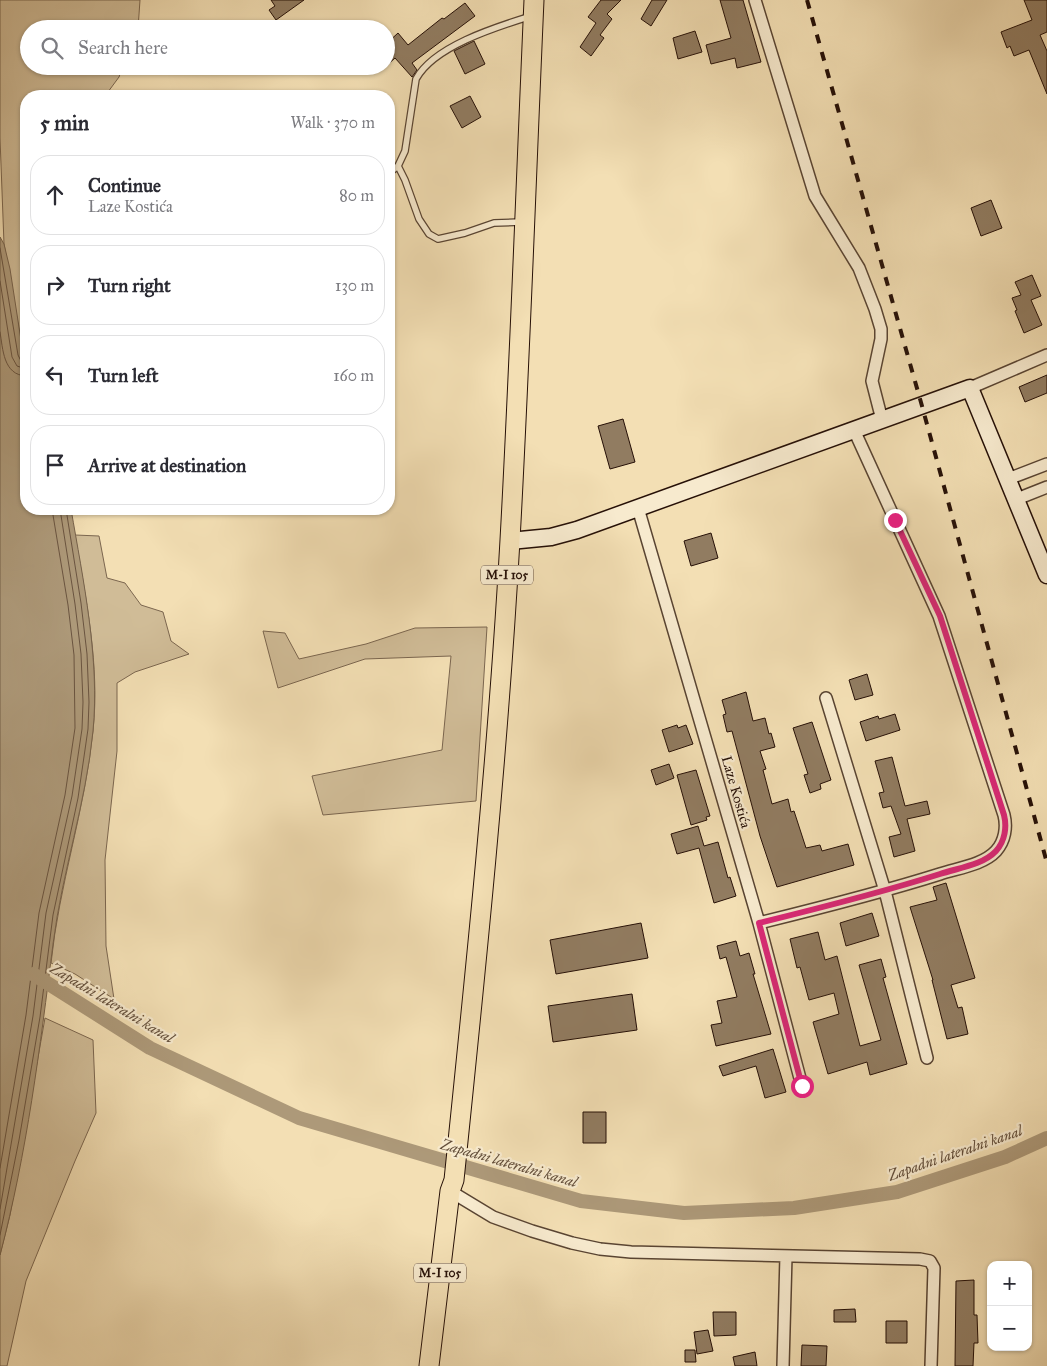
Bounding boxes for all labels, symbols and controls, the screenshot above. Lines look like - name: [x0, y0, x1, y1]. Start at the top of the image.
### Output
- search box: [20, 20, 395, 75]
- icon: search: [38, 34, 66, 62]
- text: Search here: [78, 36, 168, 59]
- text: 5 min: [40, 110, 89, 136]
- text: Walk · 370 m: [291, 113, 375, 132]
- text: Continue: [88, 174, 161, 197]
- icon: ahead: [41, 181, 69, 209]
- text: 80 m: [339, 186, 374, 205]
- text: Laze Kostića: [88, 197, 173, 216]
- icon: right: [41, 271, 69, 299]
- text: Turn right: [88, 274, 171, 297]
- text: 130 m: [335, 276, 374, 295]
- icon: left: [41, 361, 69, 389]
- text: Turn left: [88, 364, 158, 387]
- text: 160 m: [333, 366, 374, 385]
- icon: arrive: [41, 451, 69, 479]
- text: Arrive at destination: [88, 454, 246, 477]
- route end: [884, 509, 907, 532]
- road number: M-I 105: [481, 566, 533, 584]
- street label: Laze Kostića: [718, 754, 754, 830]
- water label: Zapadni lateralni kanal: [46, 958, 179, 1049]
- route start: [791, 1075, 814, 1098]
- water label: Zapadni lateralni kanal: [884, 1121, 1027, 1186]
- water label: Zapadni lateralni kanal: [438, 1135, 581, 1193]
- map controls: [987, 1261, 1032, 1351]
- button: +: [987, 1261, 1032, 1306]
- road number: M-I 105: [414, 1264, 466, 1282]
- button: −: [987, 1306, 1032, 1351]

